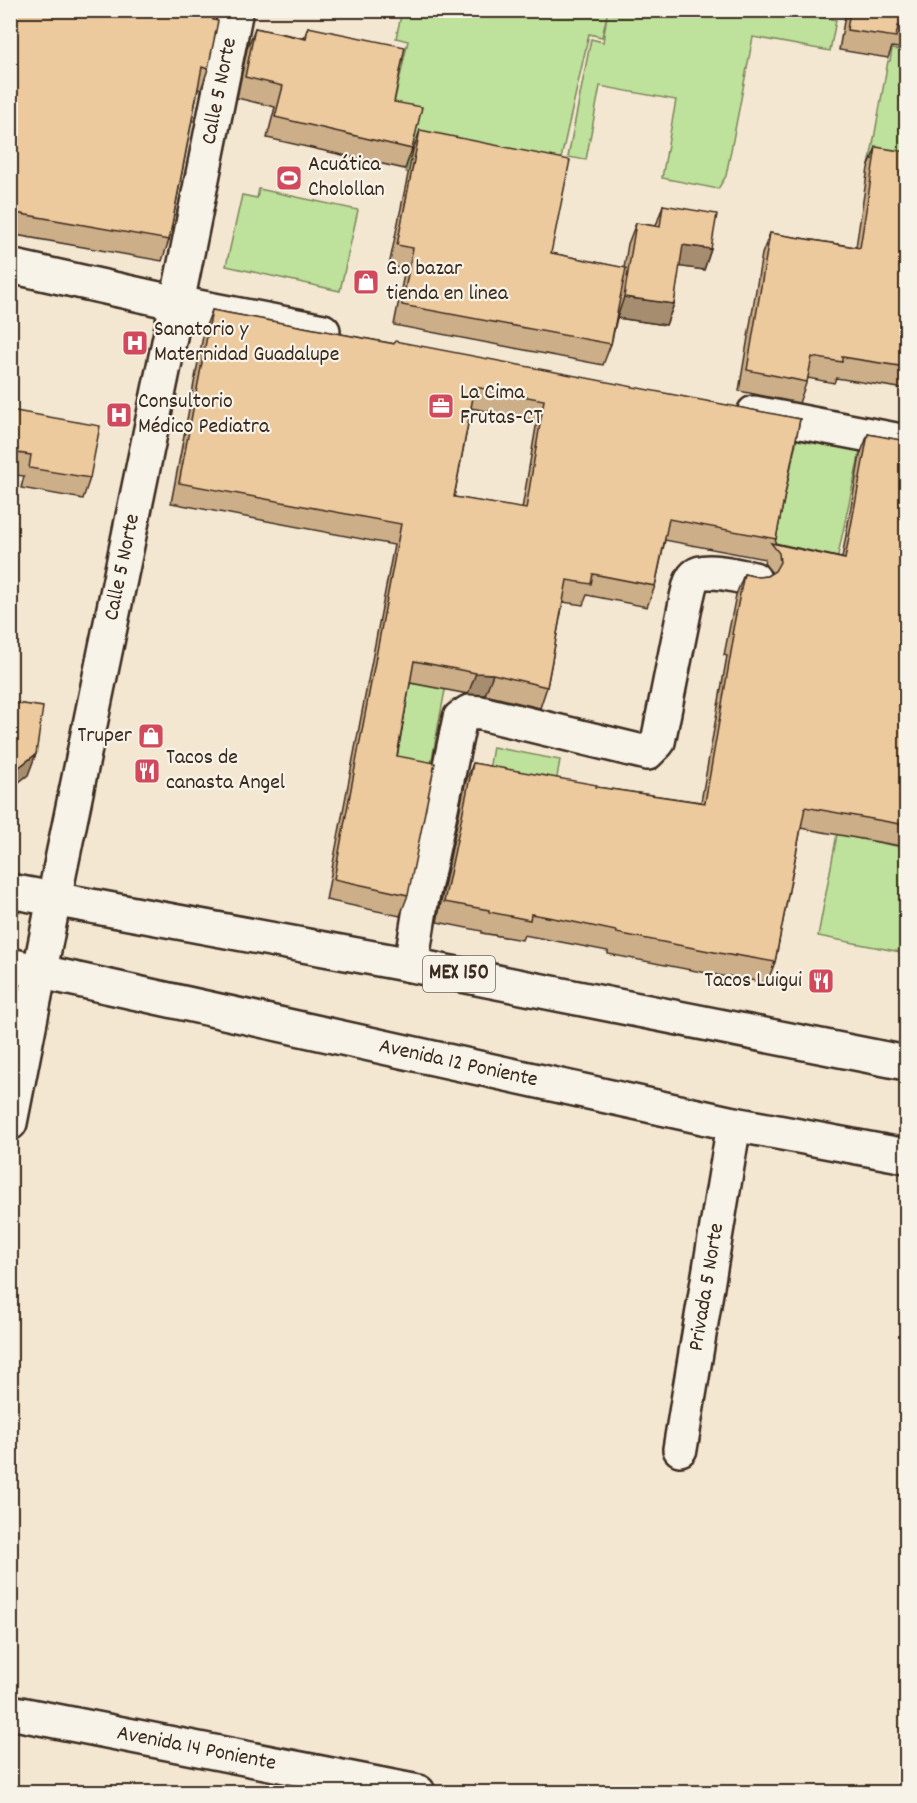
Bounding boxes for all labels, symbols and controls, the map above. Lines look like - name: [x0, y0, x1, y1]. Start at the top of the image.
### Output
- street label: Calle 5 Norte: [194, 35, 246, 147]
- place label: Acuática Cholollan: [308, 150, 385, 206]
- sports icon: Acuática Cholollan: [274, 163, 304, 193]
- place label: G.o bazar tienda en linea: [386, 254, 509, 310]
- shop icon: G.o bazar tienda en linea: [351, 267, 381, 297]
- place label: Sanatorio y Maternidad Guadalupe: [154, 315, 339, 371]
- hospital icon: Sanatorio y Maternidad Guadalupe: [120, 328, 150, 358]
- place label: La Cima Frutas-CT: [460, 378, 543, 434]
- place label: Consultorio Médico Pediatra: [138, 387, 270, 443]
- office icon: La Cima Frutas-CT: [426, 391, 456, 421]
- hospital icon: Consultorio Médico Pediatra: [104, 400, 134, 430]
- street label: Calle 5 Norte: [96, 511, 149, 623]
- place label: Truper: [78, 721, 133, 752]
- shop icon: Truper: [136, 721, 166, 751]
- place label: Tacos de canasta Angel: [166, 743, 285, 799]
- restaurant icon: Tacos de canasta Angel: [132, 756, 162, 786]
- road number: MEX 150: [423, 956, 495, 992]
- place label: Tacos Luigui: [704, 966, 802, 997]
- restaurant icon: Tacos Luigui: [806, 966, 836, 996]
- street label: Avenida 12 Poniente: [376, 1031, 541, 1096]
- street label: Privada 5 Norte: [681, 1221, 733, 1354]
- street label: Avenida 14 Poniente: [114, 1718, 279, 1779]

